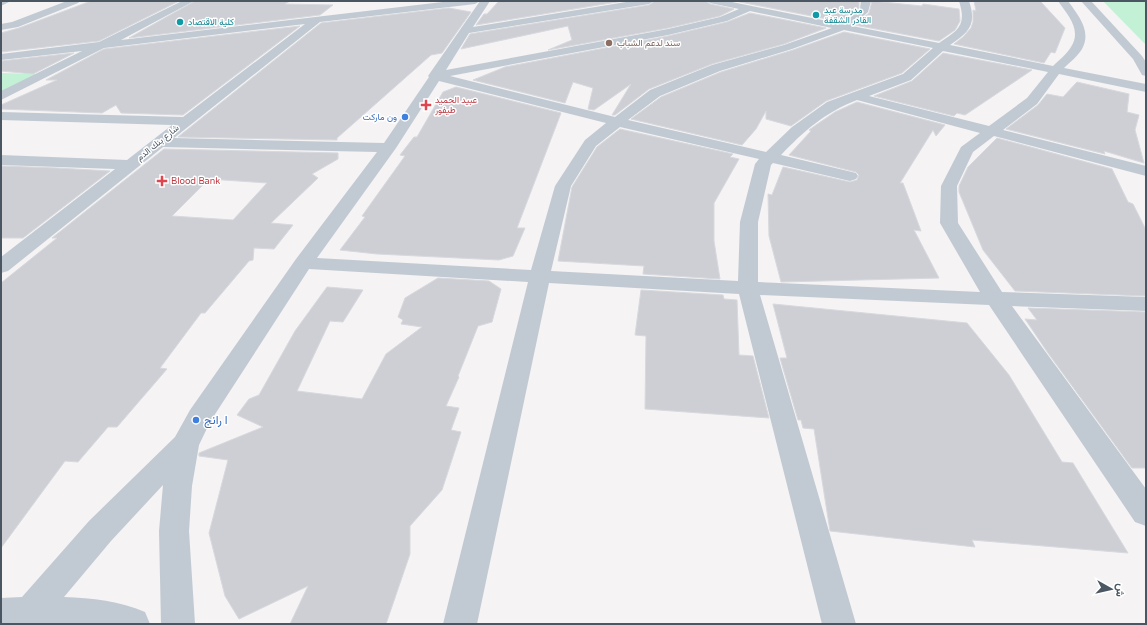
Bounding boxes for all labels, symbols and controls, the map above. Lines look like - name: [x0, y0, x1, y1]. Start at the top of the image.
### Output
- place label: مدرسة عبد القادر الشقفة: [824, 5, 871, 26]
- marker: مدرسة عبد القادر الشقفة: [811, 10, 821, 20]
- marker: كلية الاقتصاد: [175, 17, 185, 27]
- place label: كلية الاقتصاد: [188, 17, 234, 28]
- marker: سند لدعم الشباب: [604, 38, 614, 48]
- place label: سند لدعم الشباب: [617, 38, 680, 49]
- place label: عبيد الحميد طيفور: [434, 95, 478, 116]
- marker: عبيد الحميد طيفور: [420, 99, 432, 111]
- place label: ون ماركت: [363, 112, 397, 123]
- marker: ون ماركت: [400, 112, 410, 122]
- street label: شارع بنك الدم: [135, 123, 181, 163]
- marker: Blood Bank: [156, 175, 168, 187]
- place label: Blood Bank: [171, 176, 220, 187]
- place label: ا رانج: [204, 413, 228, 429]
- marker: ا رانج: [191, 415, 201, 425]
- north arrow: [1091, 569, 1131, 609]
- text: ش: [1113, 583, 1128, 598]

